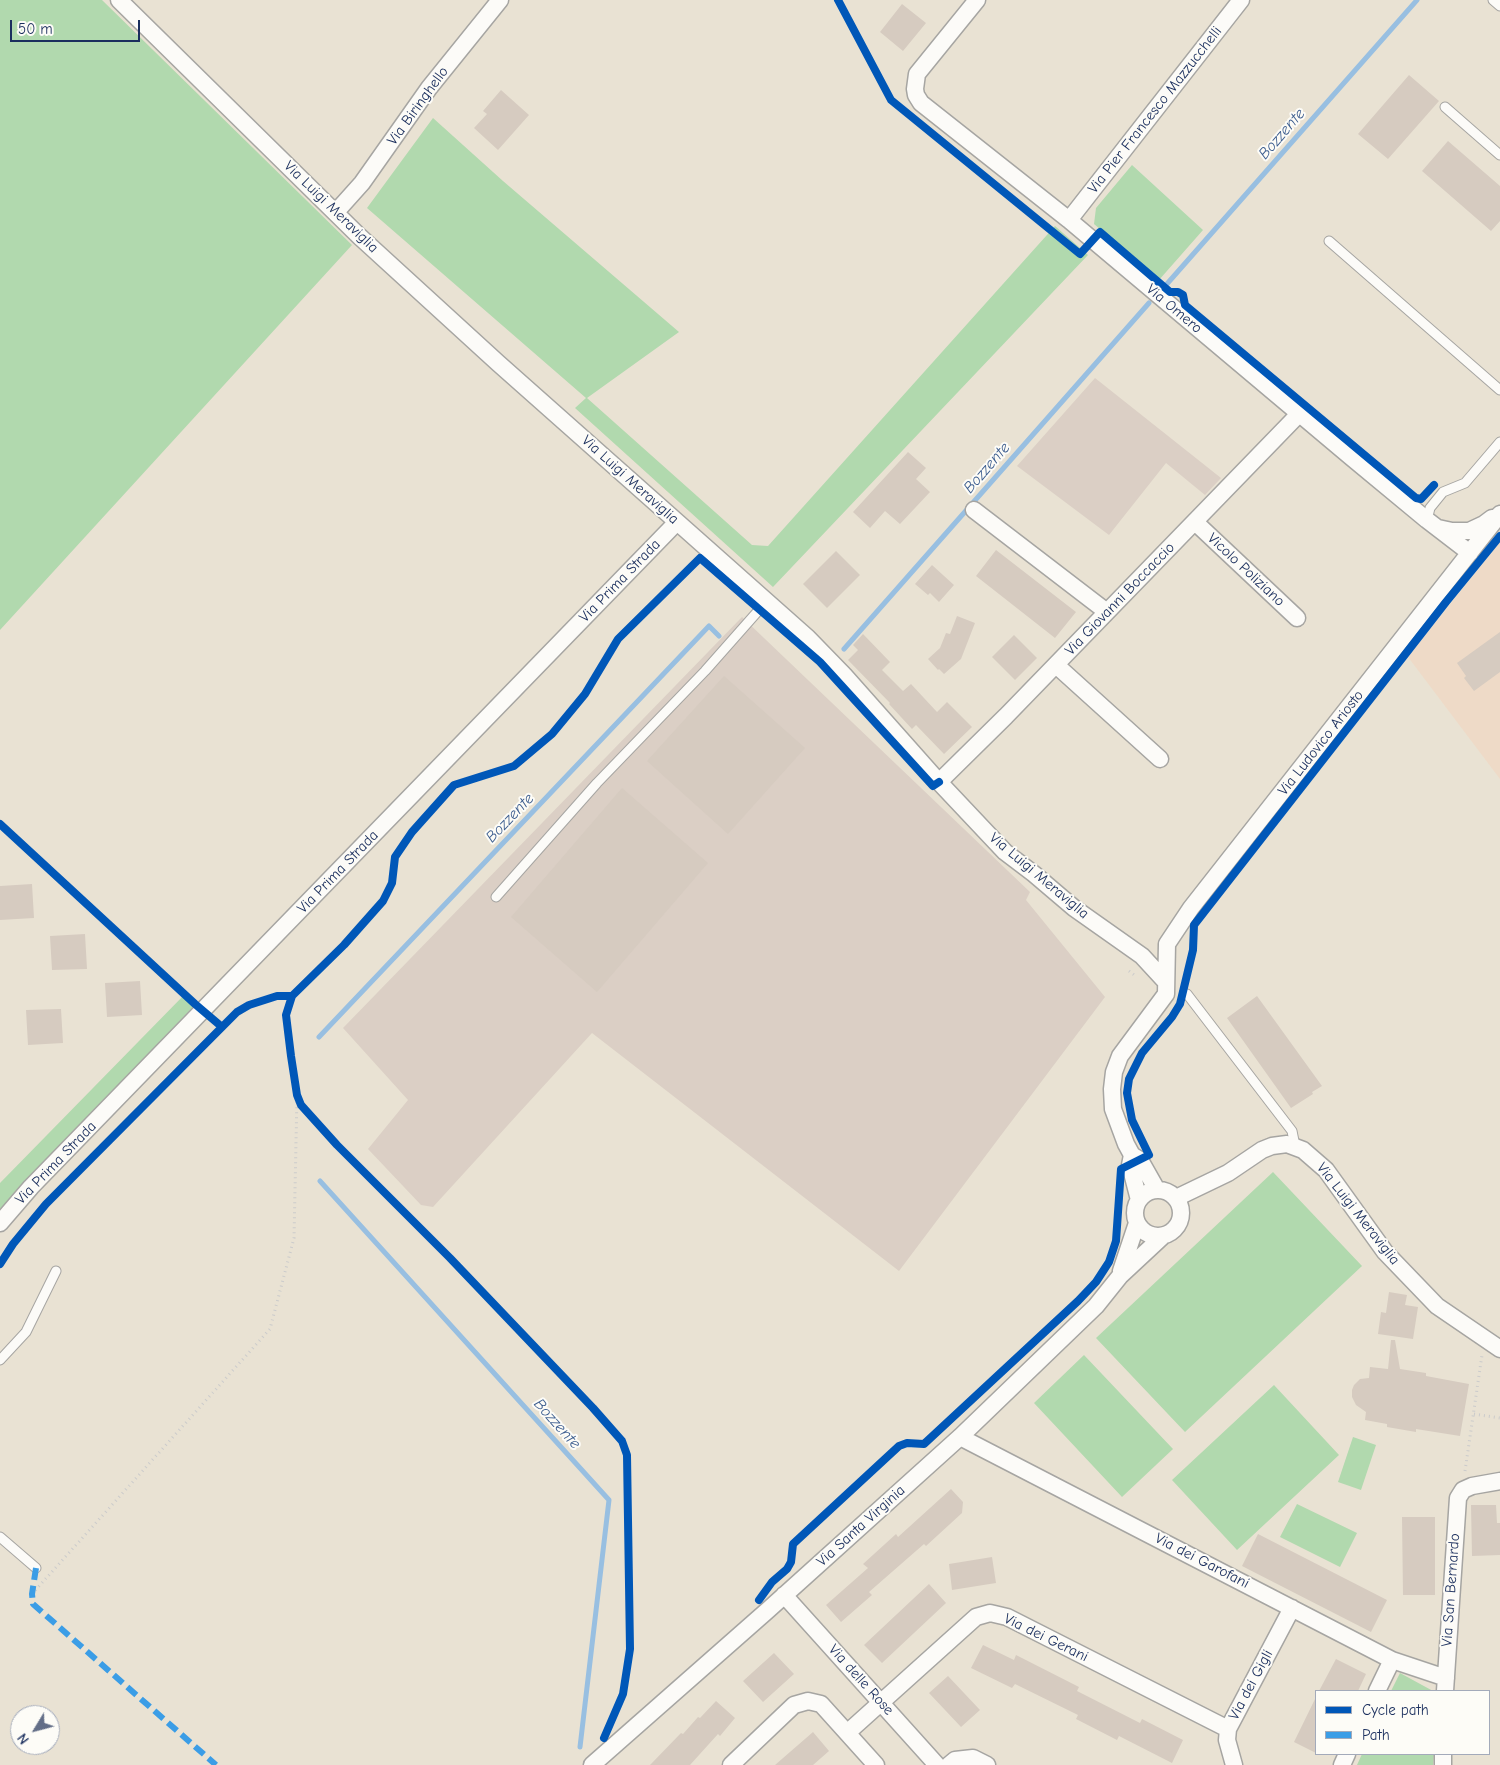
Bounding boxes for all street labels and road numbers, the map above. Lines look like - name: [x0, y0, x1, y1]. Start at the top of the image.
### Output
- street label: Via Pier Francesco Mazzucchelli: [1084, 23, 1226, 197]
- street label: Via Biringhello: [384, 63, 452, 149]
- street label: Via Luigi Meraviglia: [280, 157, 382, 257]
- street label: Via Omero: [1142, 280, 1206, 338]
- street label: Via Luigi Meraviglia: [578, 432, 682, 528]
- street label: Vicolo Poliziano: [1204, 530, 1288, 610]
- street label: Via Prima Strada: [576, 536, 664, 626]
- street label: Via Giovanni Boccaccio: [1061, 539, 1179, 659]
- street label: Via Ludovico Ariosto: [1274, 687, 1368, 799]
- street label: Via Prima Strada: [294, 827, 382, 917]
- street label: Via Luigi Meraviglia: [986, 829, 1092, 923]
- street label: Via Prima Strada: [12, 1118, 100, 1208]
- street label: Via Luigi Meraviglia: [1313, 1159, 1403, 1269]
- street label: Via Santa Virginia: [813, 1482, 909, 1570]
- street label: Via dei Garofani: [1152, 1529, 1252, 1593]
- street label: Via San Bernardo: [1438, 1533, 1464, 1647]
- street label: Via dei Gerani: [1001, 1610, 1091, 1666]
- street label: Via delle Rose: [825, 1641, 897, 1719]
- street label: Via dei Gigli: [1225, 1647, 1277, 1723]

